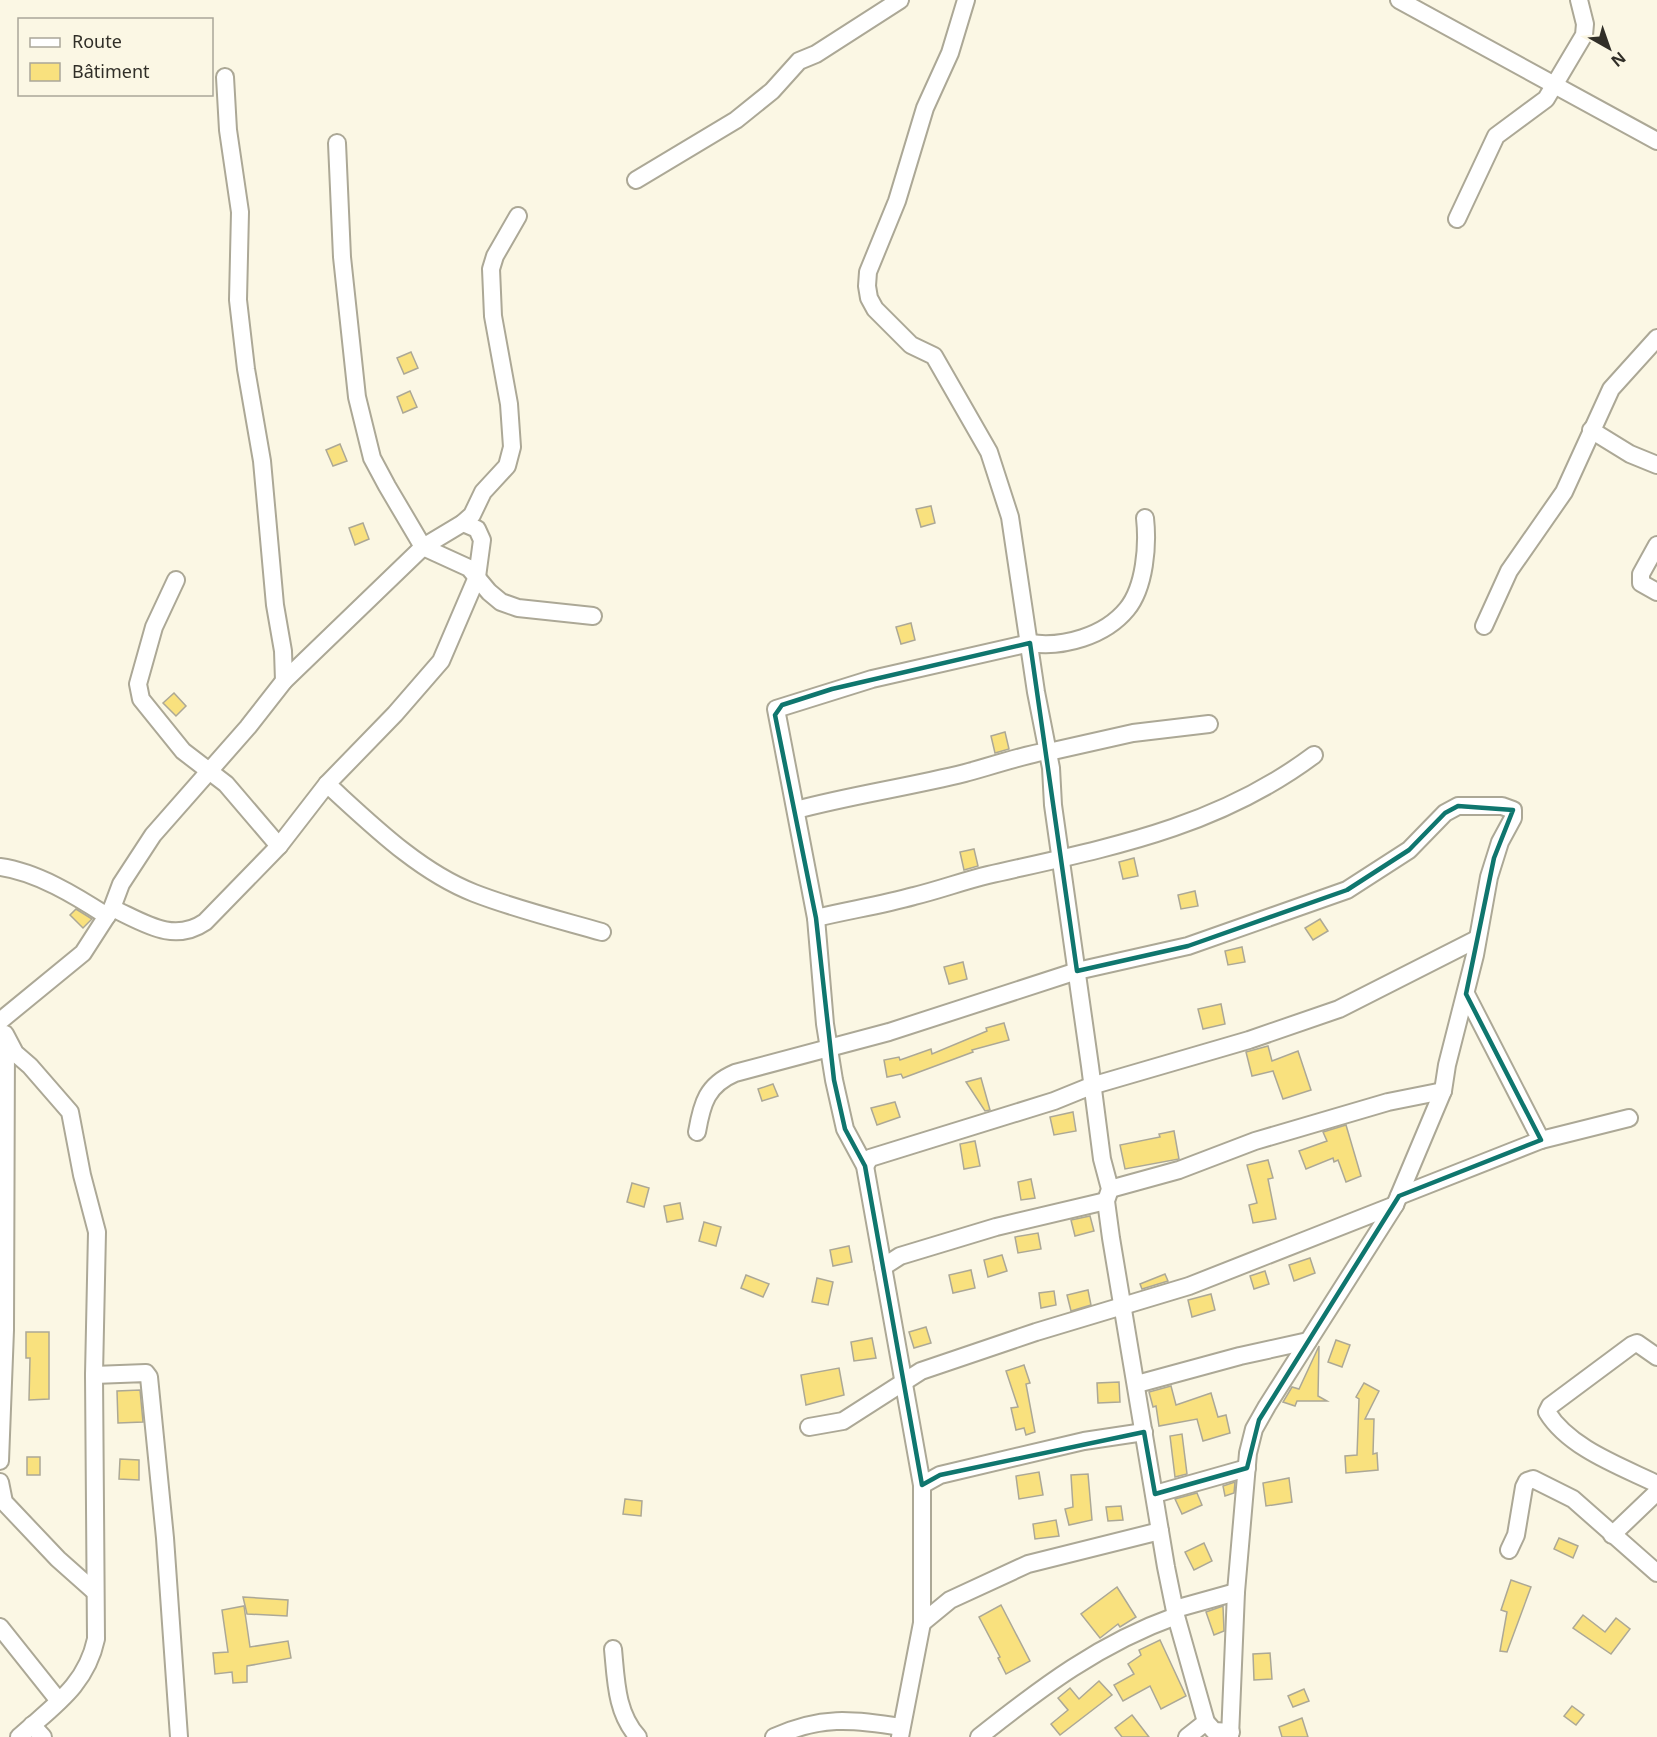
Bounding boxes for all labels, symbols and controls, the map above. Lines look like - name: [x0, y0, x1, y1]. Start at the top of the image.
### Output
- legend: [18, 18, 213, 96]
- north arrow: [1579, 18, 1639, 78]
- text: Route: [72, 29, 122, 53]
- text: N: [1607, 47, 1631, 72]
- text: Bâtiment: [72, 59, 150, 83]

